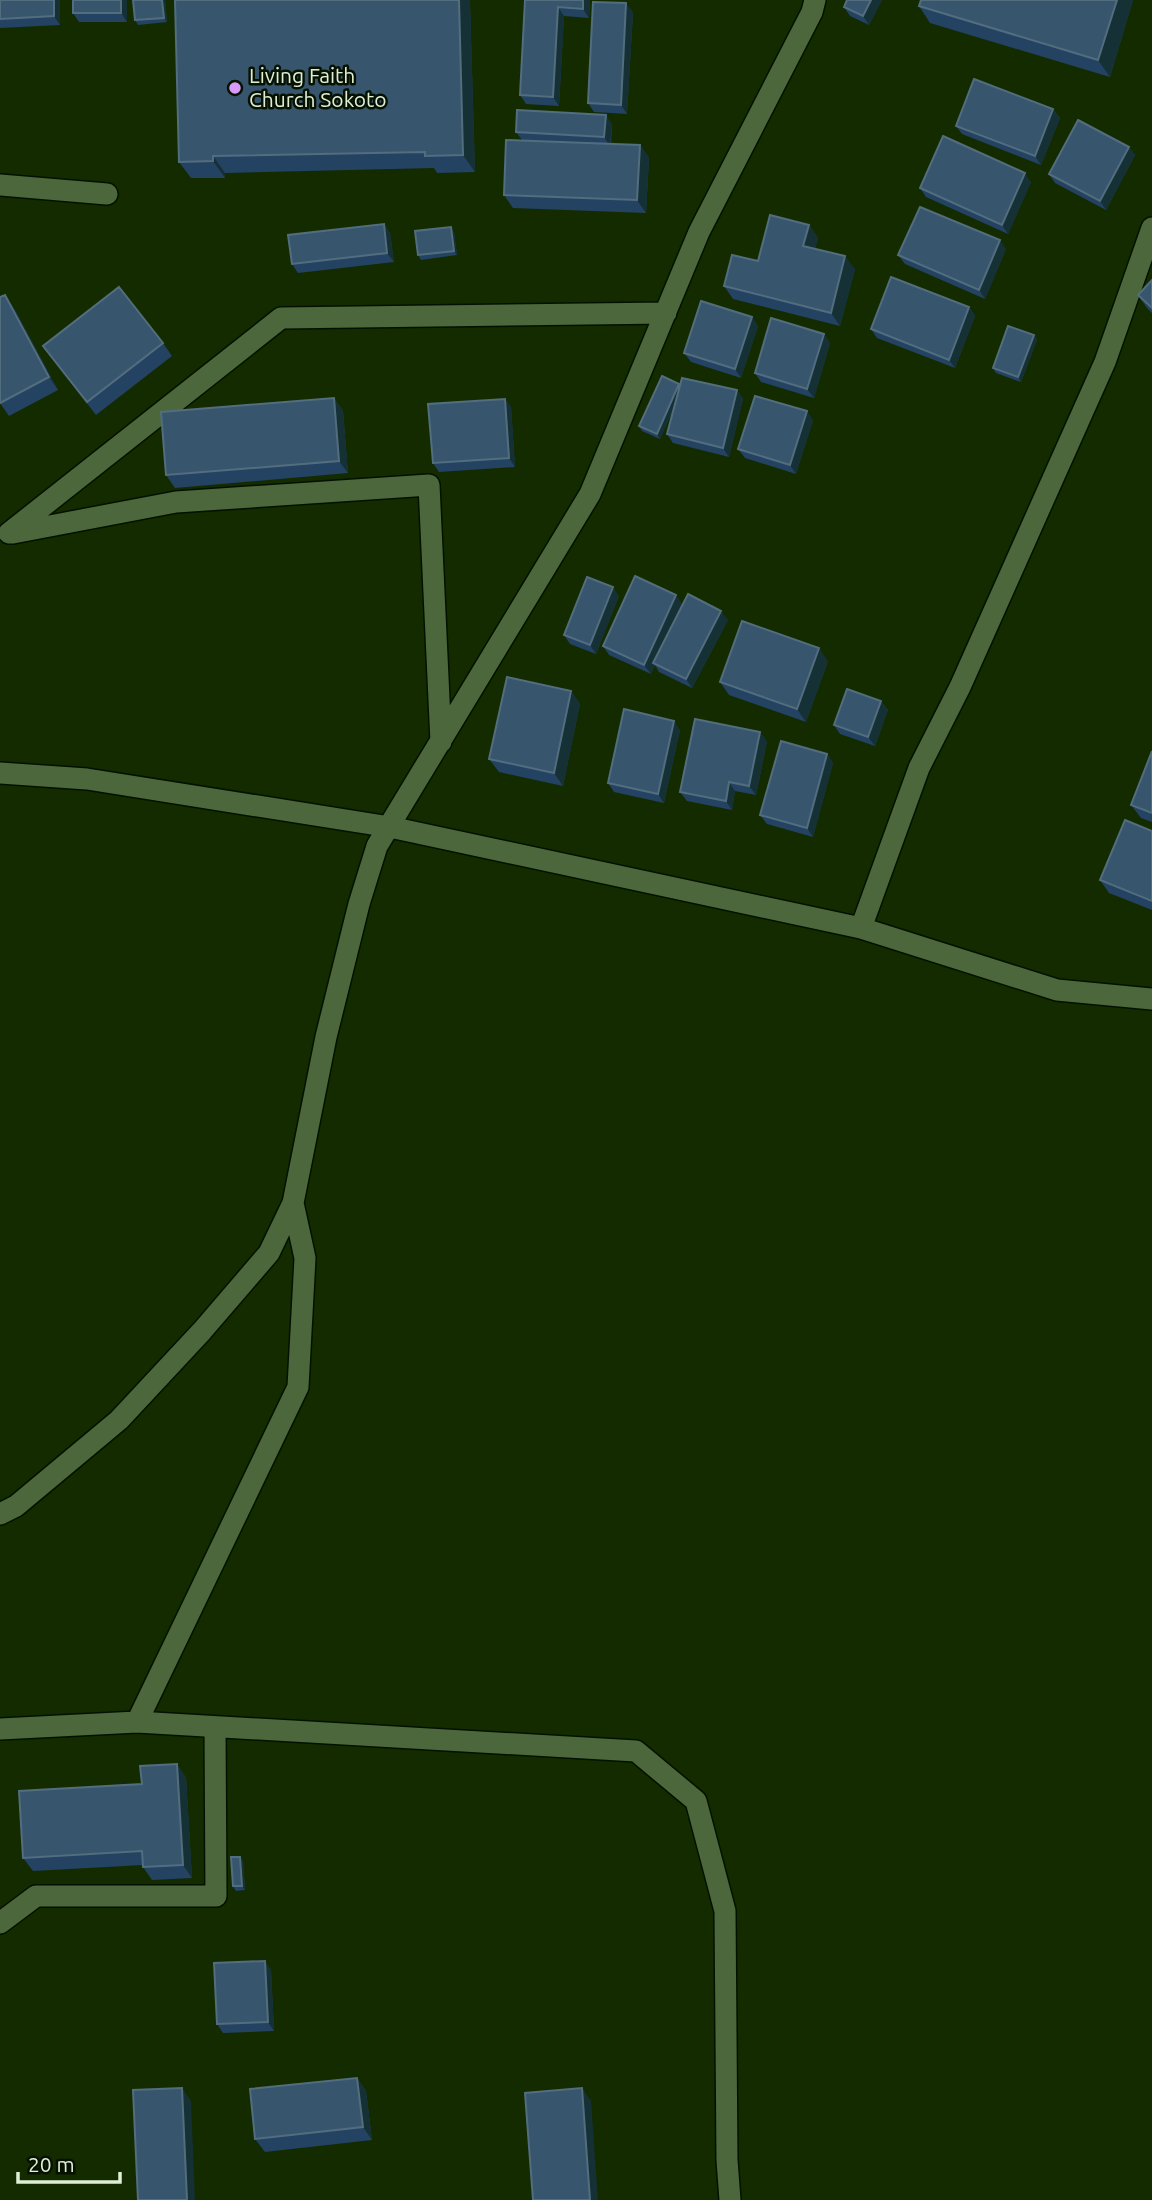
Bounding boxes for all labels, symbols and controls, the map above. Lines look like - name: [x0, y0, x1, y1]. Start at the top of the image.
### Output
- place label: Living Faith Church Sokoto: [249, 63, 387, 111]
- marker: Living Faith Church Sokoto: [227, 80, 243, 96]
- scale bar: [18, 2140, 119, 2184]
- text: 20 m: [28, 2152, 75, 2176]

